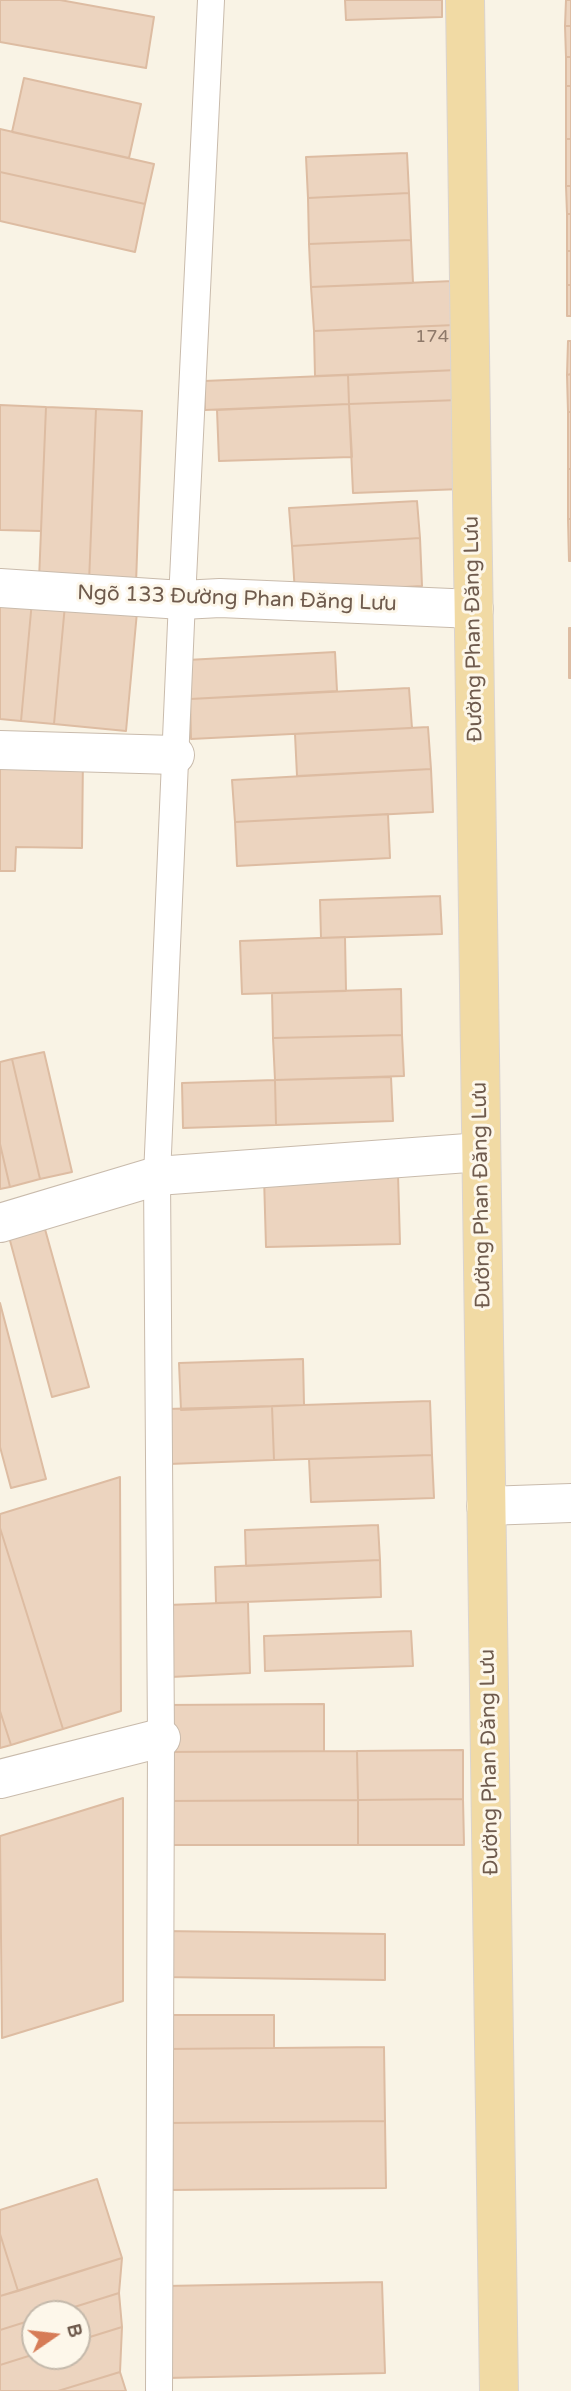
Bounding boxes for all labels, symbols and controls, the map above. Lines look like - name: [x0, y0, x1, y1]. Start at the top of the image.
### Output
- house number: 174: [415, 326, 449, 348]
- street label: Đường Phan Đăng Lưu: [459, 515, 489, 743]
- street label: Ngõ 133 Đường Phan Đăng Lưu: [77, 581, 397, 617]
- street label: Đường Phan Đăng Lưu: [467, 1081, 497, 1309]
- street label: Đường Phan Đăng Lưu: [475, 1648, 505, 1876]
- north arrow: [21, 2300, 91, 2370]
- text: B: [62, 2321, 87, 2339]

